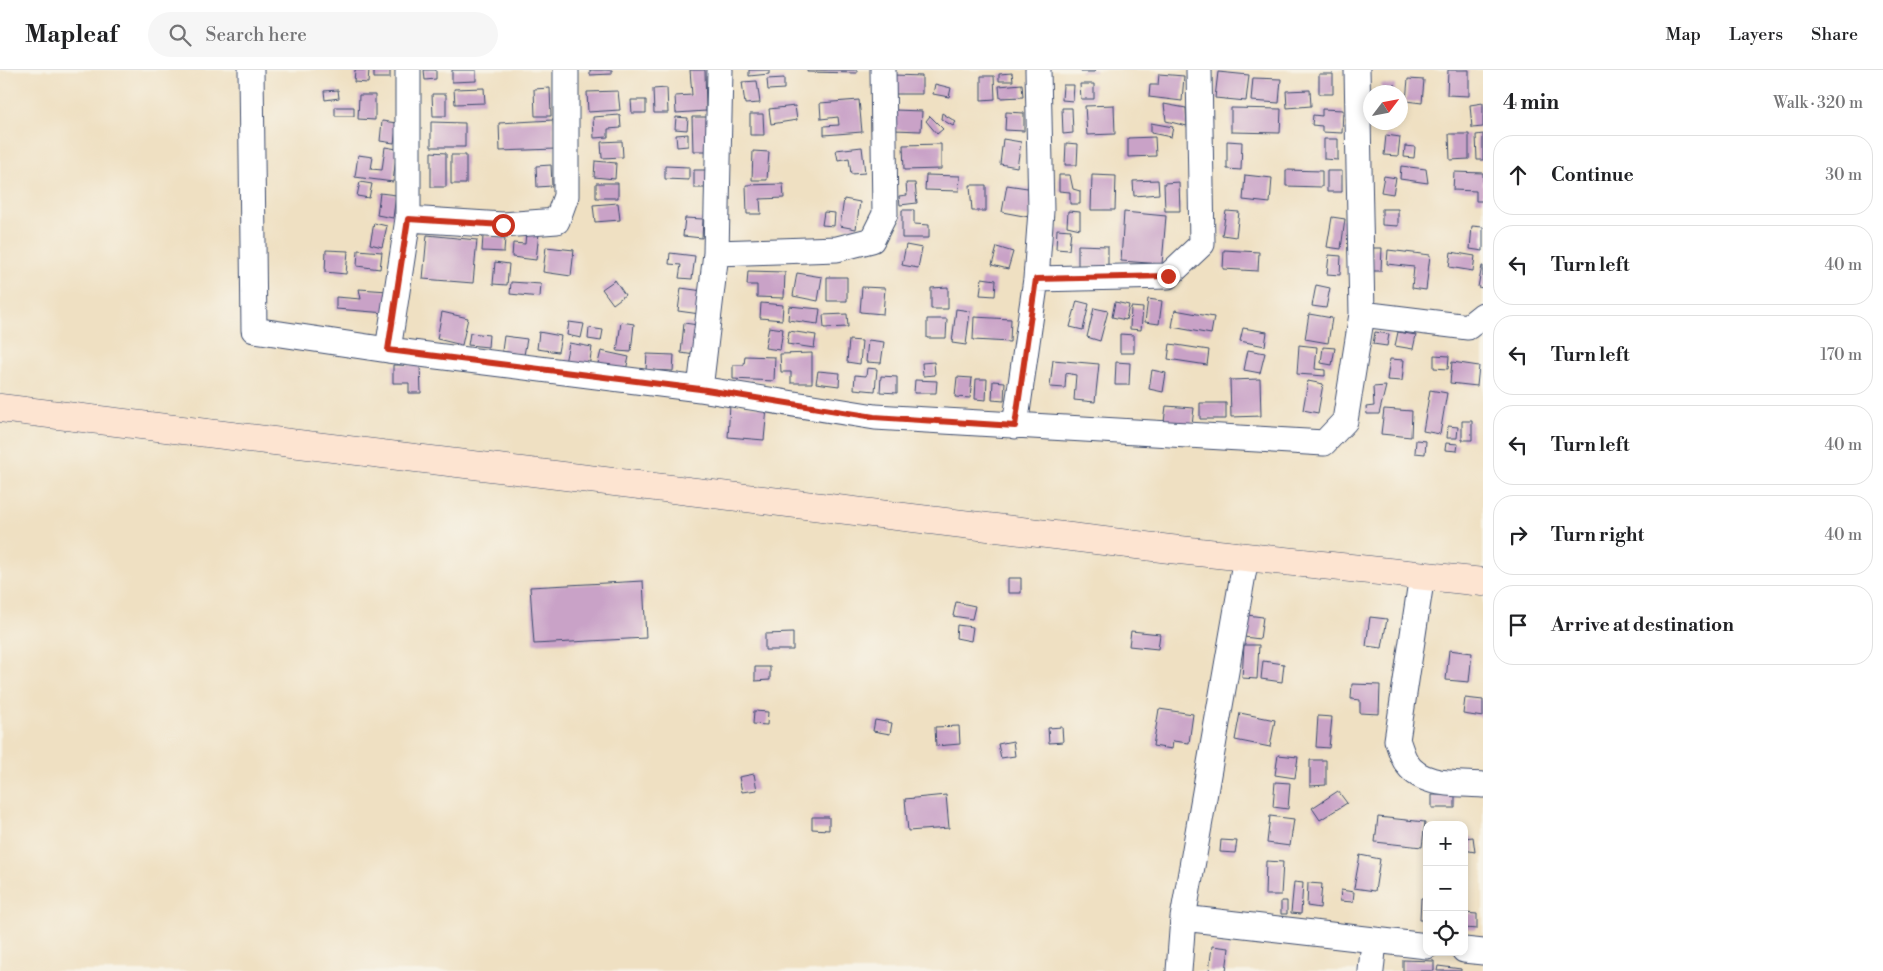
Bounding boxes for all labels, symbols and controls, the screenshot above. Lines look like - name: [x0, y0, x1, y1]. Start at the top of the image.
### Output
- search box: [148, 12, 498, 57]
- text: Mapleaf: [25, 20, 118, 50]
- icon: search: [166, 21, 194, 49]
- text: Search here: [206, 23, 307, 47]
- text: Map: [1666, 23, 1701, 46]
- text: Layers: [1729, 23, 1783, 46]
- text: Share: [1811, 23, 1858, 46]
- north arrow: [1363, 85, 1408, 130]
- text: 4 min: [1503, 90, 1559, 116]
- text: Walk · 320 m: [1773, 93, 1863, 113]
- icon: ahead: [1504, 161, 1532, 189]
- text: Continue: [1551, 163, 1634, 187]
- text: 30 m: [1825, 165, 1862, 185]
- route start: [492, 214, 515, 237]
- icon: left: [1504, 251, 1532, 279]
- text: Turn left: [1551, 253, 1630, 277]
- text: 40 m: [1825, 255, 1862, 275]
- route end: [1157, 265, 1180, 288]
- icon: left: [1504, 341, 1532, 369]
- text: Turn left: [1551, 343, 1630, 367]
- text: 170 m: [1820, 345, 1862, 365]
- icon: left: [1504, 431, 1532, 459]
- text: Turn left: [1551, 433, 1630, 457]
- text: 40 m: [1825, 435, 1862, 455]
- icon: right: [1504, 521, 1532, 549]
- text: Turn right: [1551, 523, 1644, 547]
- text: 40 m: [1825, 525, 1862, 545]
- icon: arrive: [1504, 611, 1532, 639]
- text: Arrive at destination: [1551, 613, 1734, 637]
- map controls: [1423, 821, 1468, 956]
- button: +: [1423, 821, 1468, 866]
- button: −: [1423, 866, 1468, 911]
- button: locate: [1423, 911, 1468, 956]

